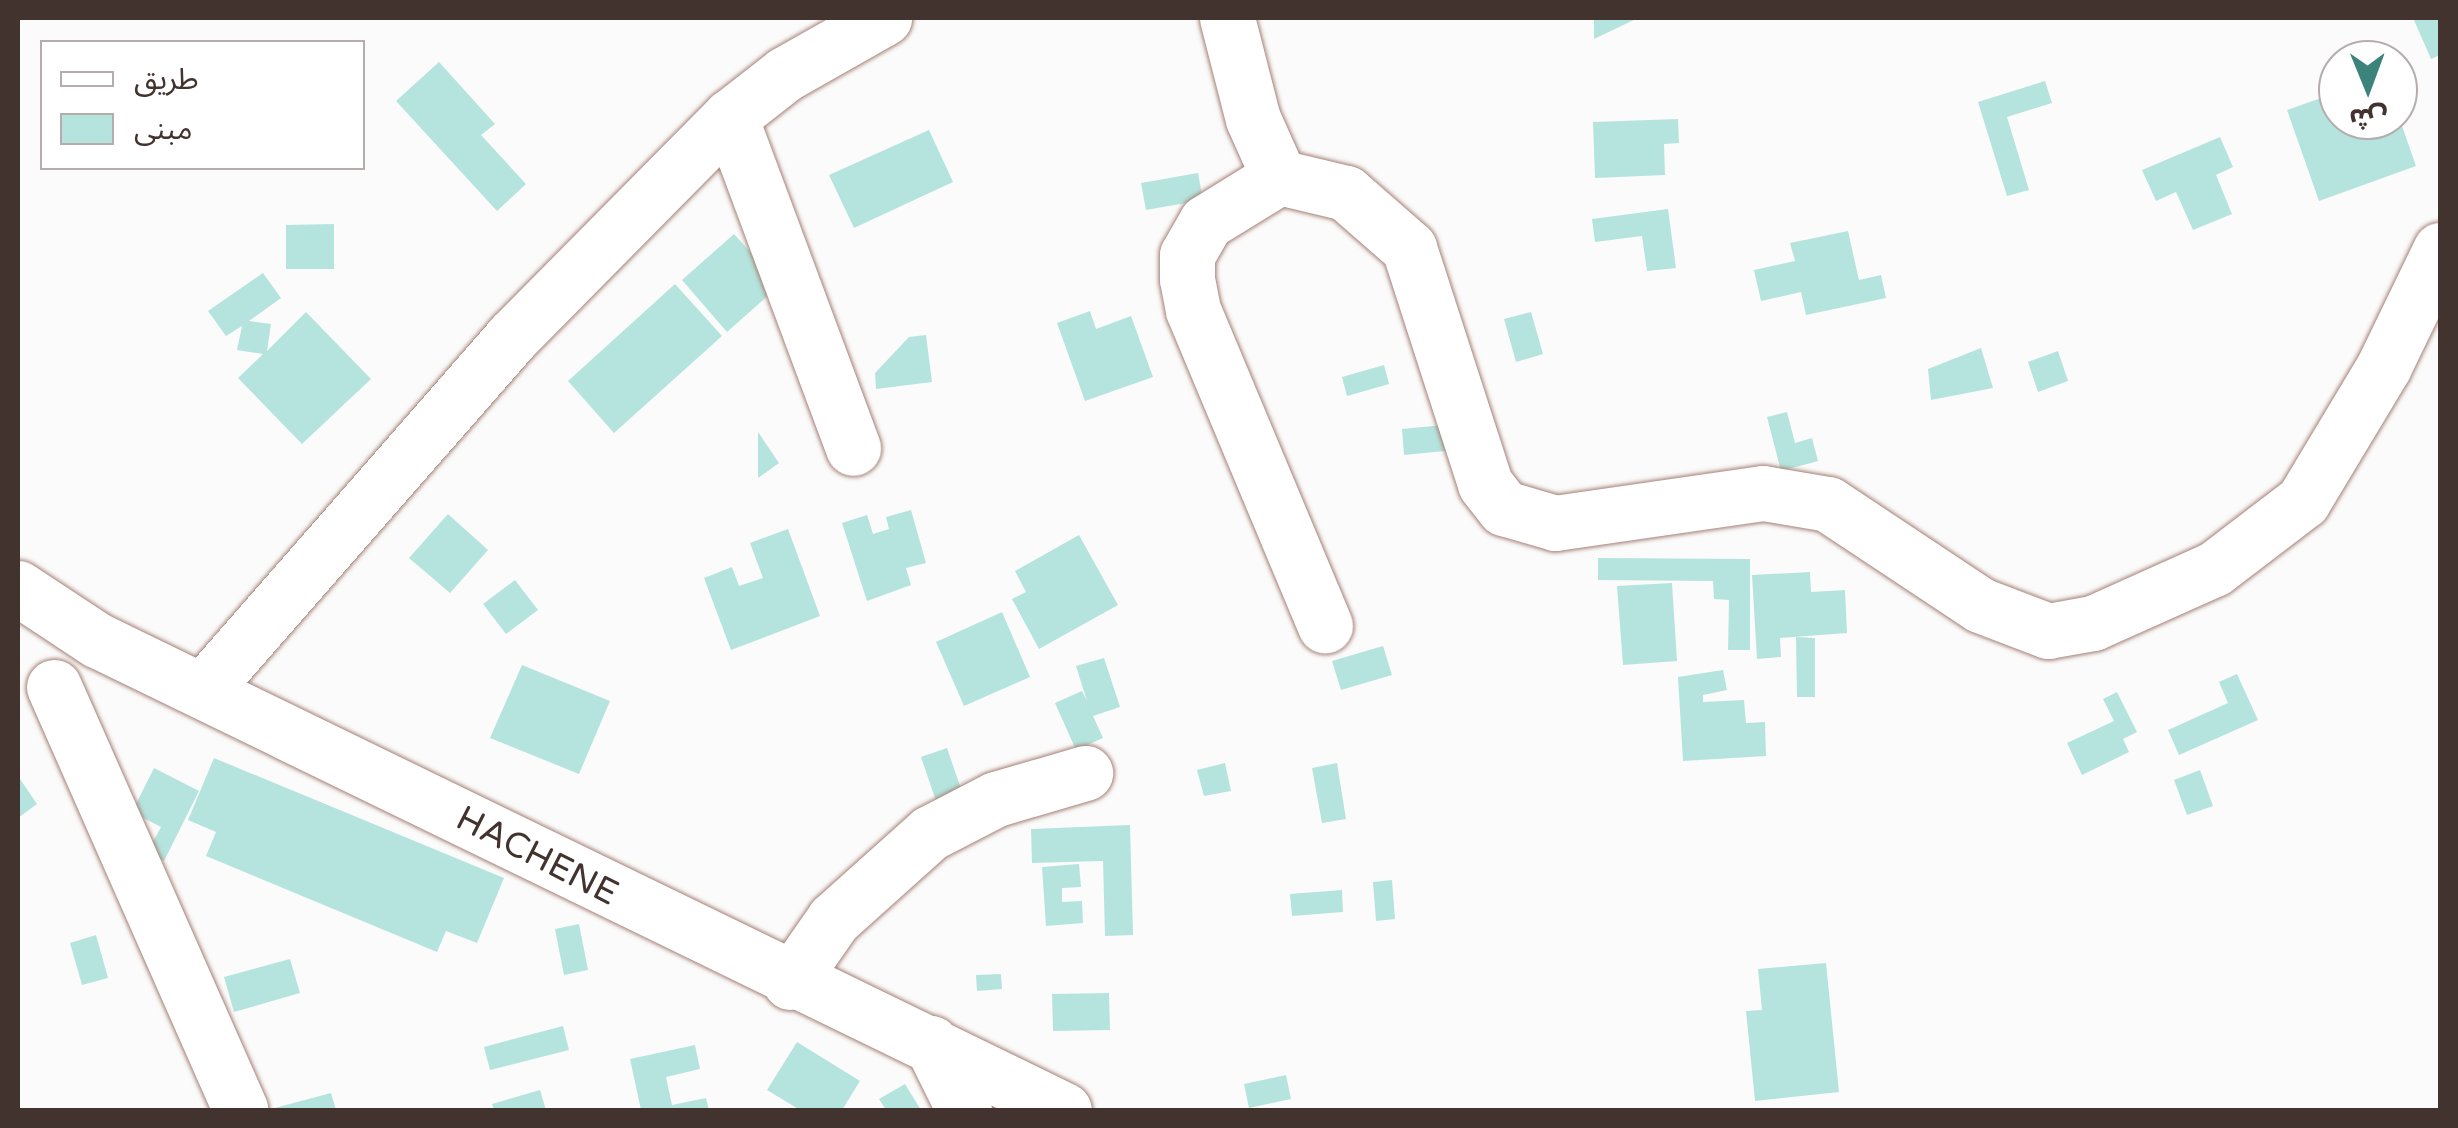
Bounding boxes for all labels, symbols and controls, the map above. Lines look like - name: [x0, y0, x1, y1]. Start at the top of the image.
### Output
- legend: [40, 40, 365, 170]
- north arrow: [2318, 40, 2418, 140]
- text: طريق: [134, 61, 199, 98]
- text: ش: [2349, 101, 2388, 135]
- text: مبنى: [134, 111, 192, 148]
- street label: HACHENE: [449, 797, 625, 915]

